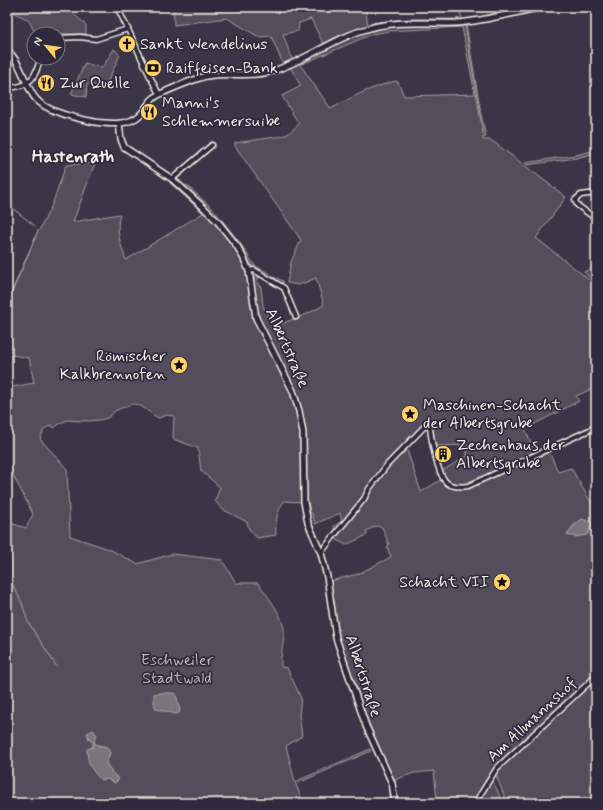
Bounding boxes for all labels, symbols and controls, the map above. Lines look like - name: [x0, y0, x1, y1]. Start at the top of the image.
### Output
- north arrow: [26, 26, 66, 66]
- church icon: Sankt Wendelinus: [117, 34, 137, 54]
- place label: Sankt Wendelinus: [140, 34, 267, 55]
- text: N: [30, 35, 46, 48]
- bank icon: Raiffeisen-Bank: [143, 58, 163, 78]
- place label: Raiffeisen-Bank: [166, 58, 278, 79]
- restaurant icon: Zur Quelle: [36, 73, 56, 93]
- place label: Zur Quelle: [59, 73, 130, 94]
- place label: Manni's Schlemmersuibe: [162, 93, 281, 132]
- restaurant icon: Manni's Schlemmersuibe: [139, 102, 159, 122]
- district label: Hastenrath: [32, 145, 114, 169]
- street label: Albertstraße: [260, 305, 314, 391]
- place label: Römischer Kalkbrennofen: [60, 346, 166, 385]
- place icon: Römischer Kalkbrennofen: [169, 355, 189, 375]
- place label: Maschinen-Schacht der Albertsgrube: [423, 395, 562, 434]
- place icon: Maschinen-Schacht der Albertsgrube: [400, 404, 420, 424]
- place label: Zechenhaus der Albertsgrube: [456, 435, 565, 474]
- building icon: Zechenhaus der Albertsgrube: [433, 444, 453, 464]
- place label: Schacht VII: [399, 572, 489, 593]
- place icon: Schacht VII: [492, 572, 512, 592]
- street label: Albertstraße: [340, 632, 386, 720]
- park label: Eschweiler Stadtwald: [141, 650, 214, 689]
- street label: Am Allmannshof: [483, 673, 581, 767]

